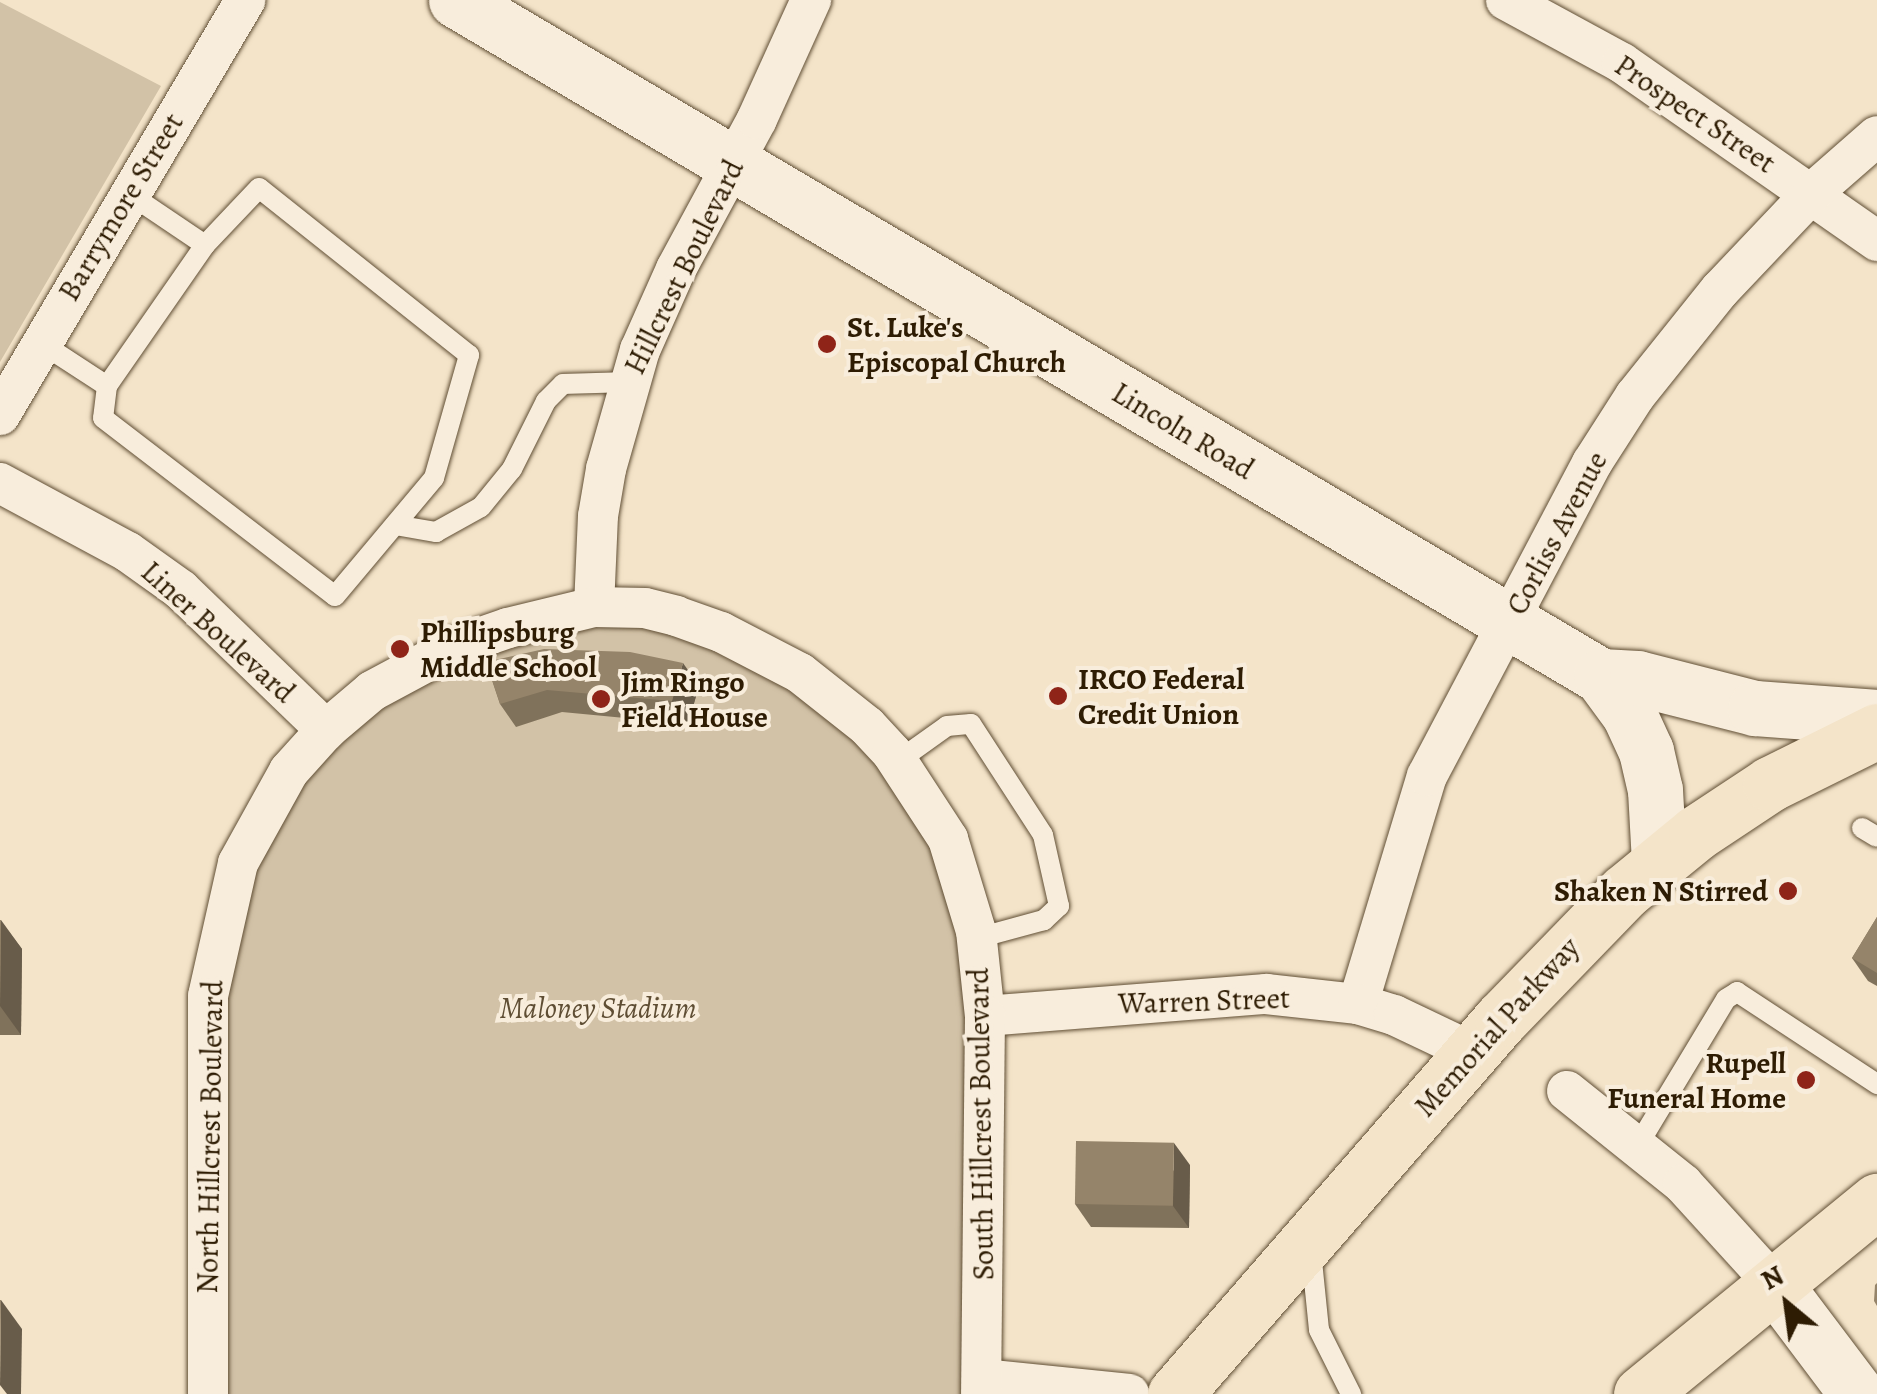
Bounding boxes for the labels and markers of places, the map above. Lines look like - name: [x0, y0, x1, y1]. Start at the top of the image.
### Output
- place label: St. Luke's Episcopal Church: [847, 309, 1066, 380]
- marker: St. Luke's Episcopal Church: [816, 333, 838, 355]
- place label: Phillipsburg Middle School: [420, 614, 597, 684]
- marker: Phillipsburg Middle School: [389, 638, 411, 660]
- place label: IRCO Federal Credit Union: [1078, 661, 1244, 732]
- place label: Jim Ringo Field House: [621, 664, 768, 734]
- marker: IRCO Federal Credit Union: [1047, 685, 1069, 707]
- marker: Jim Ringo Field House: [590, 688, 612, 710]
- place label: Shaken N Stirred: [1554, 873, 1768, 909]
- marker: Shaken N Stirred: [1777, 880, 1799, 902]
- place label: Rupell Funeral Home: [1607, 1045, 1786, 1116]
- marker: Rupell Funeral Home: [1795, 1069, 1817, 1091]

